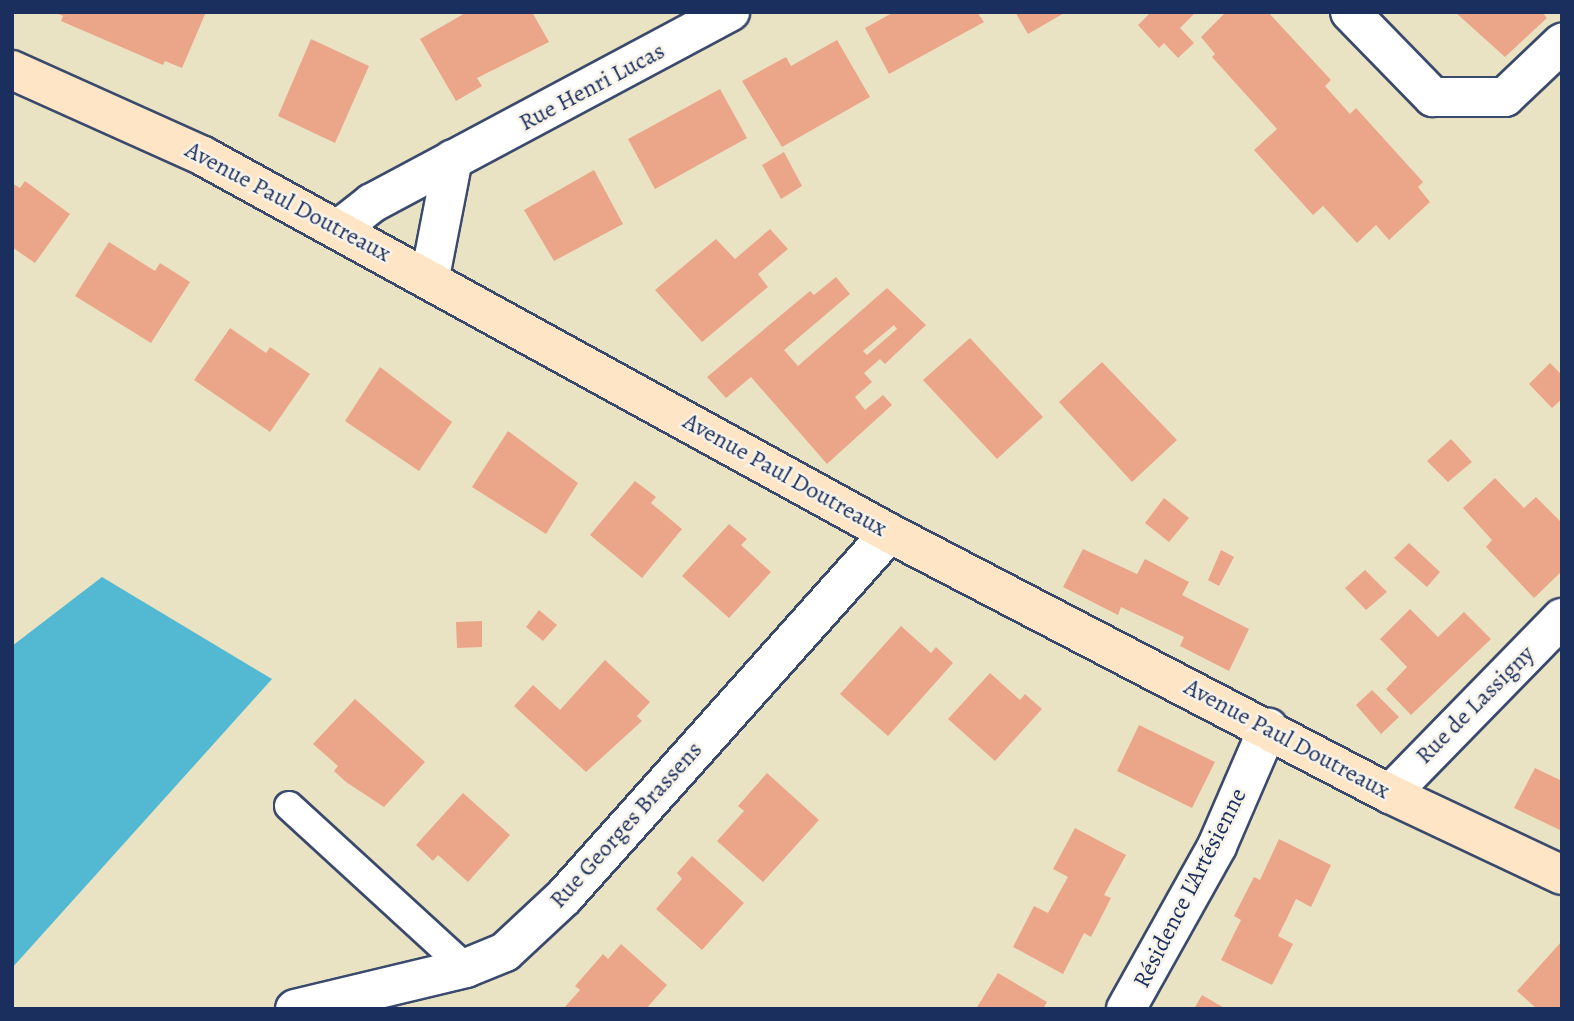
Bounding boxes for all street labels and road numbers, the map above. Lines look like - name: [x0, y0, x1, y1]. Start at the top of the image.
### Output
- street label: Rue Henri Lucas: [514, 37, 670, 137]
- street label: Avenue Paul Doutreaux: [180, 136, 396, 268]
- street label: Avenue Paul Doutreaux: [678, 407, 892, 543]
- street label: Rue de Lassigny: [1410, 640, 1540, 770]
- street label: Avenue Paul Doutreaux: [1179, 673, 1395, 805]
- street label: Rue Georges Brassens: [544, 736, 708, 914]
- street label: Résidence L'Artésienne: [1127, 783, 1253, 993]

